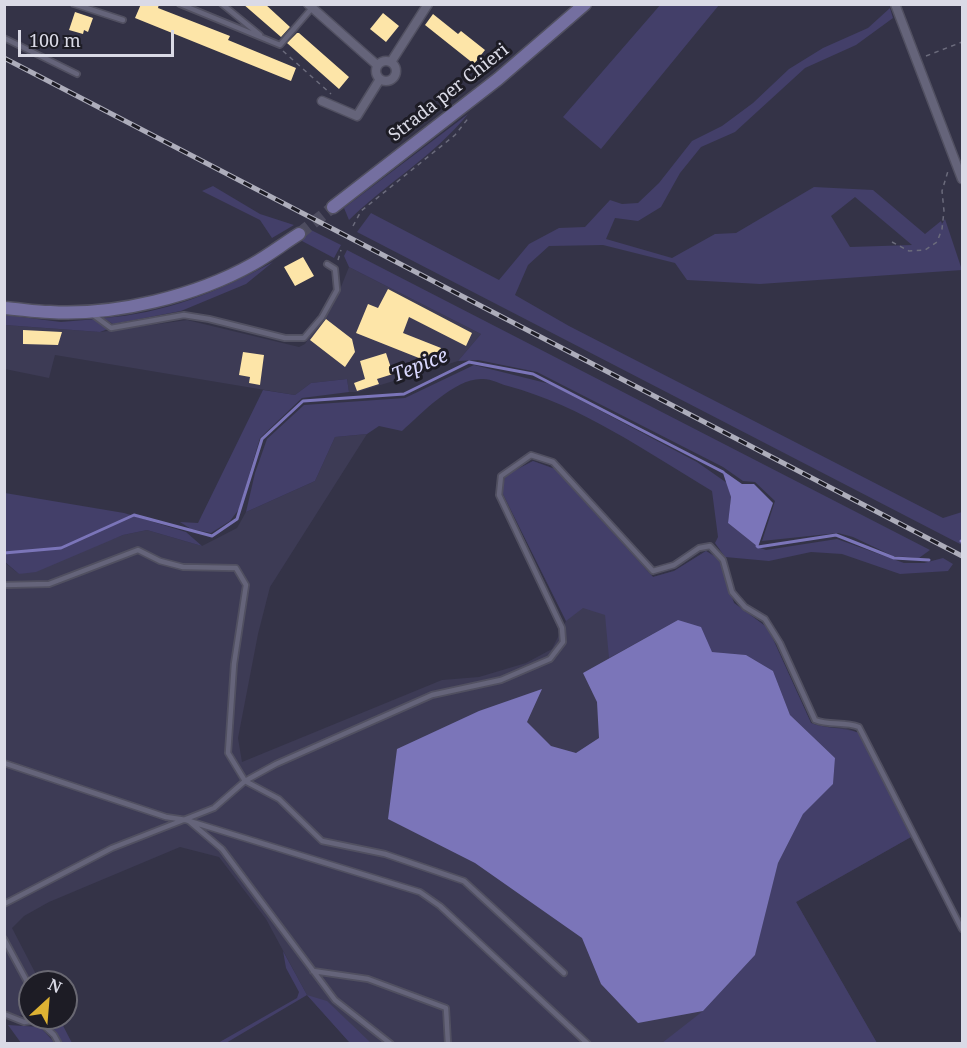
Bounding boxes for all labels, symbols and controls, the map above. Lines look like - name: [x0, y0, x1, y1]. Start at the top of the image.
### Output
- scale bar: [21, 18, 177, 56]
- text: 100 m: [29, 28, 81, 52]
- street label: Strada per Chieri: [385, 39, 513, 147]
- water label: Tepice: [388, 344, 452, 388]
- north arrow: [18, 970, 78, 1030]
- text: N: [45, 973, 65, 998]

